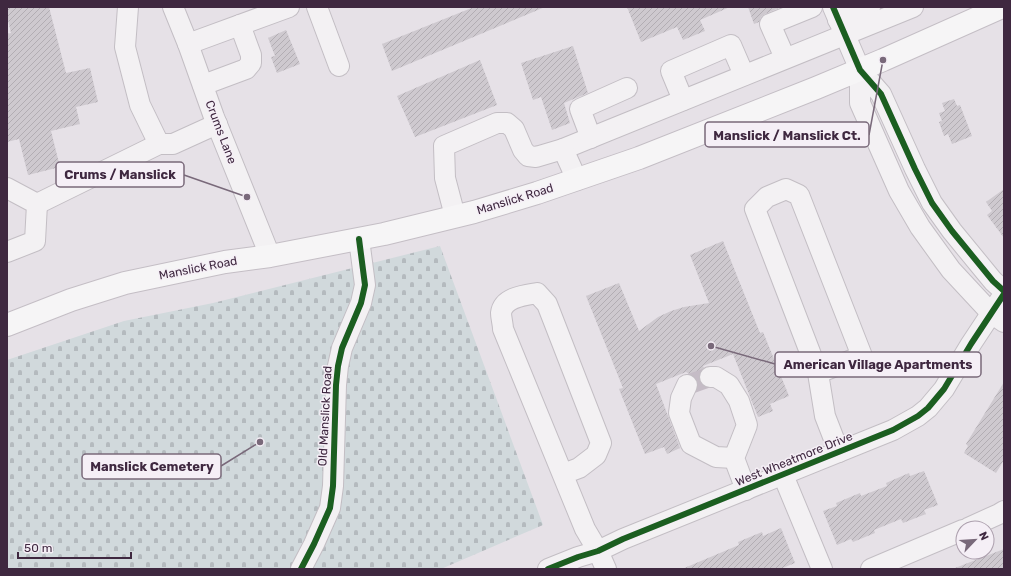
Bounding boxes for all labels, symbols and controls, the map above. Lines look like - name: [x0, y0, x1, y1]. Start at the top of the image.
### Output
- street label: Crums Lane: [202, 98, 240, 166]
- callout: Manslick / Manslick Ct.: [705, 122, 869, 147]
- text: Manslick / Manslick Ct.: [713, 128, 861, 143]
- callout: Crums / Manslick: [56, 162, 184, 187]
- text: Crums / Manslick: [64, 167, 176, 182]
- street label: Manslick Road: [475, 181, 555, 217]
- street label: Manslick Road: [158, 254, 238, 282]
- callout: American Village Apartments: [775, 352, 981, 377]
- text: American Village Apartments: [783, 357, 973, 372]
- street label: Old Manslick Road: [315, 365, 335, 467]
- street label: West Wheatmore Drive: [733, 429, 855, 489]
- callout: Manslick Cemetery: [82, 454, 221, 479]
- text: Manslick Cemetery: [90, 459, 214, 474]
- north arrow: [955, 520, 995, 560]
- text: N: [976, 530, 991, 542]
- scale bar: [18, 534, 131, 560]
- text: 50 m: [24, 541, 52, 555]

